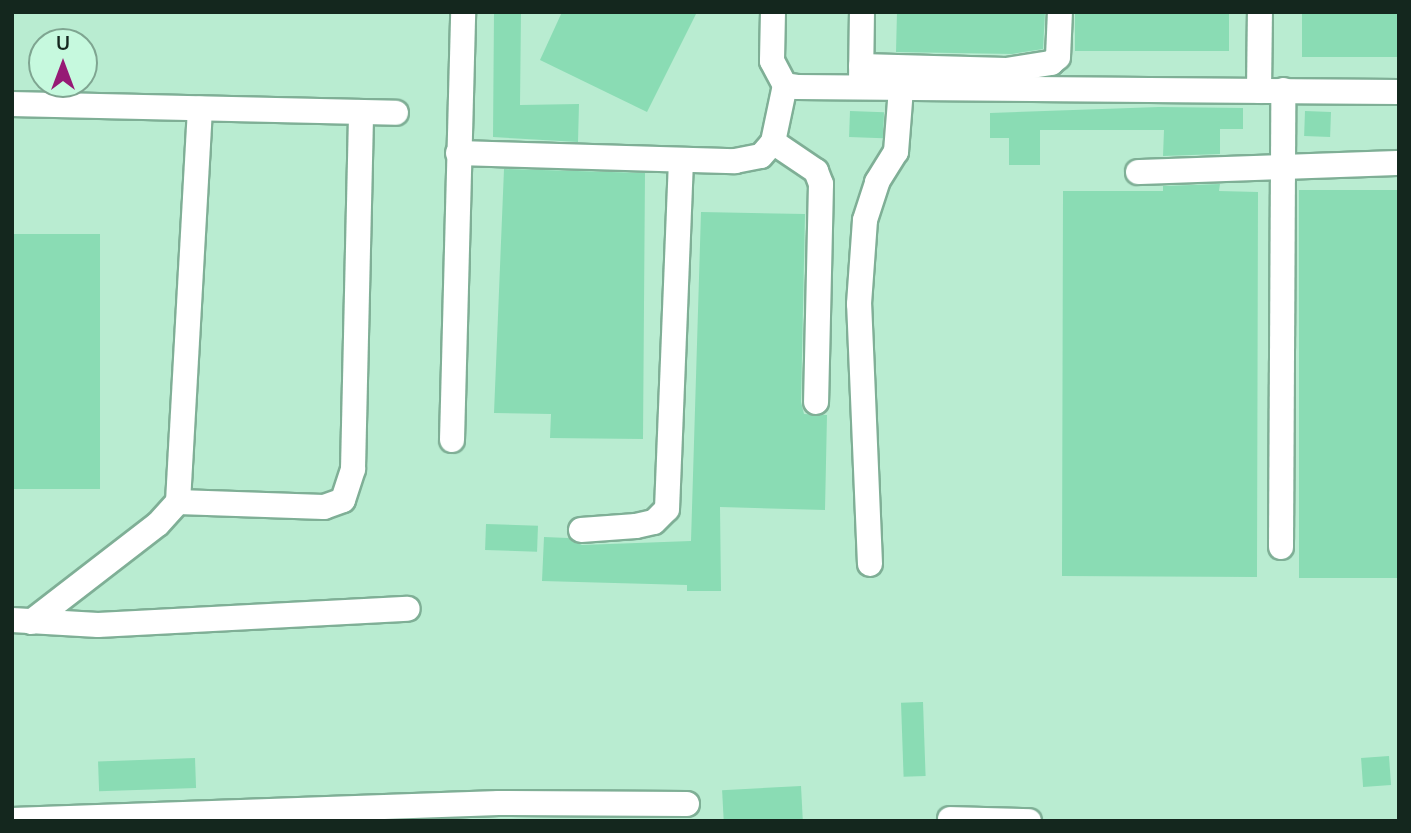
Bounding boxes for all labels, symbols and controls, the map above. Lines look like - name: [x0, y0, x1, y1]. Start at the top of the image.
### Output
- north arrow: [28, 28, 98, 98]
- text: U: [56, 31, 70, 57]

